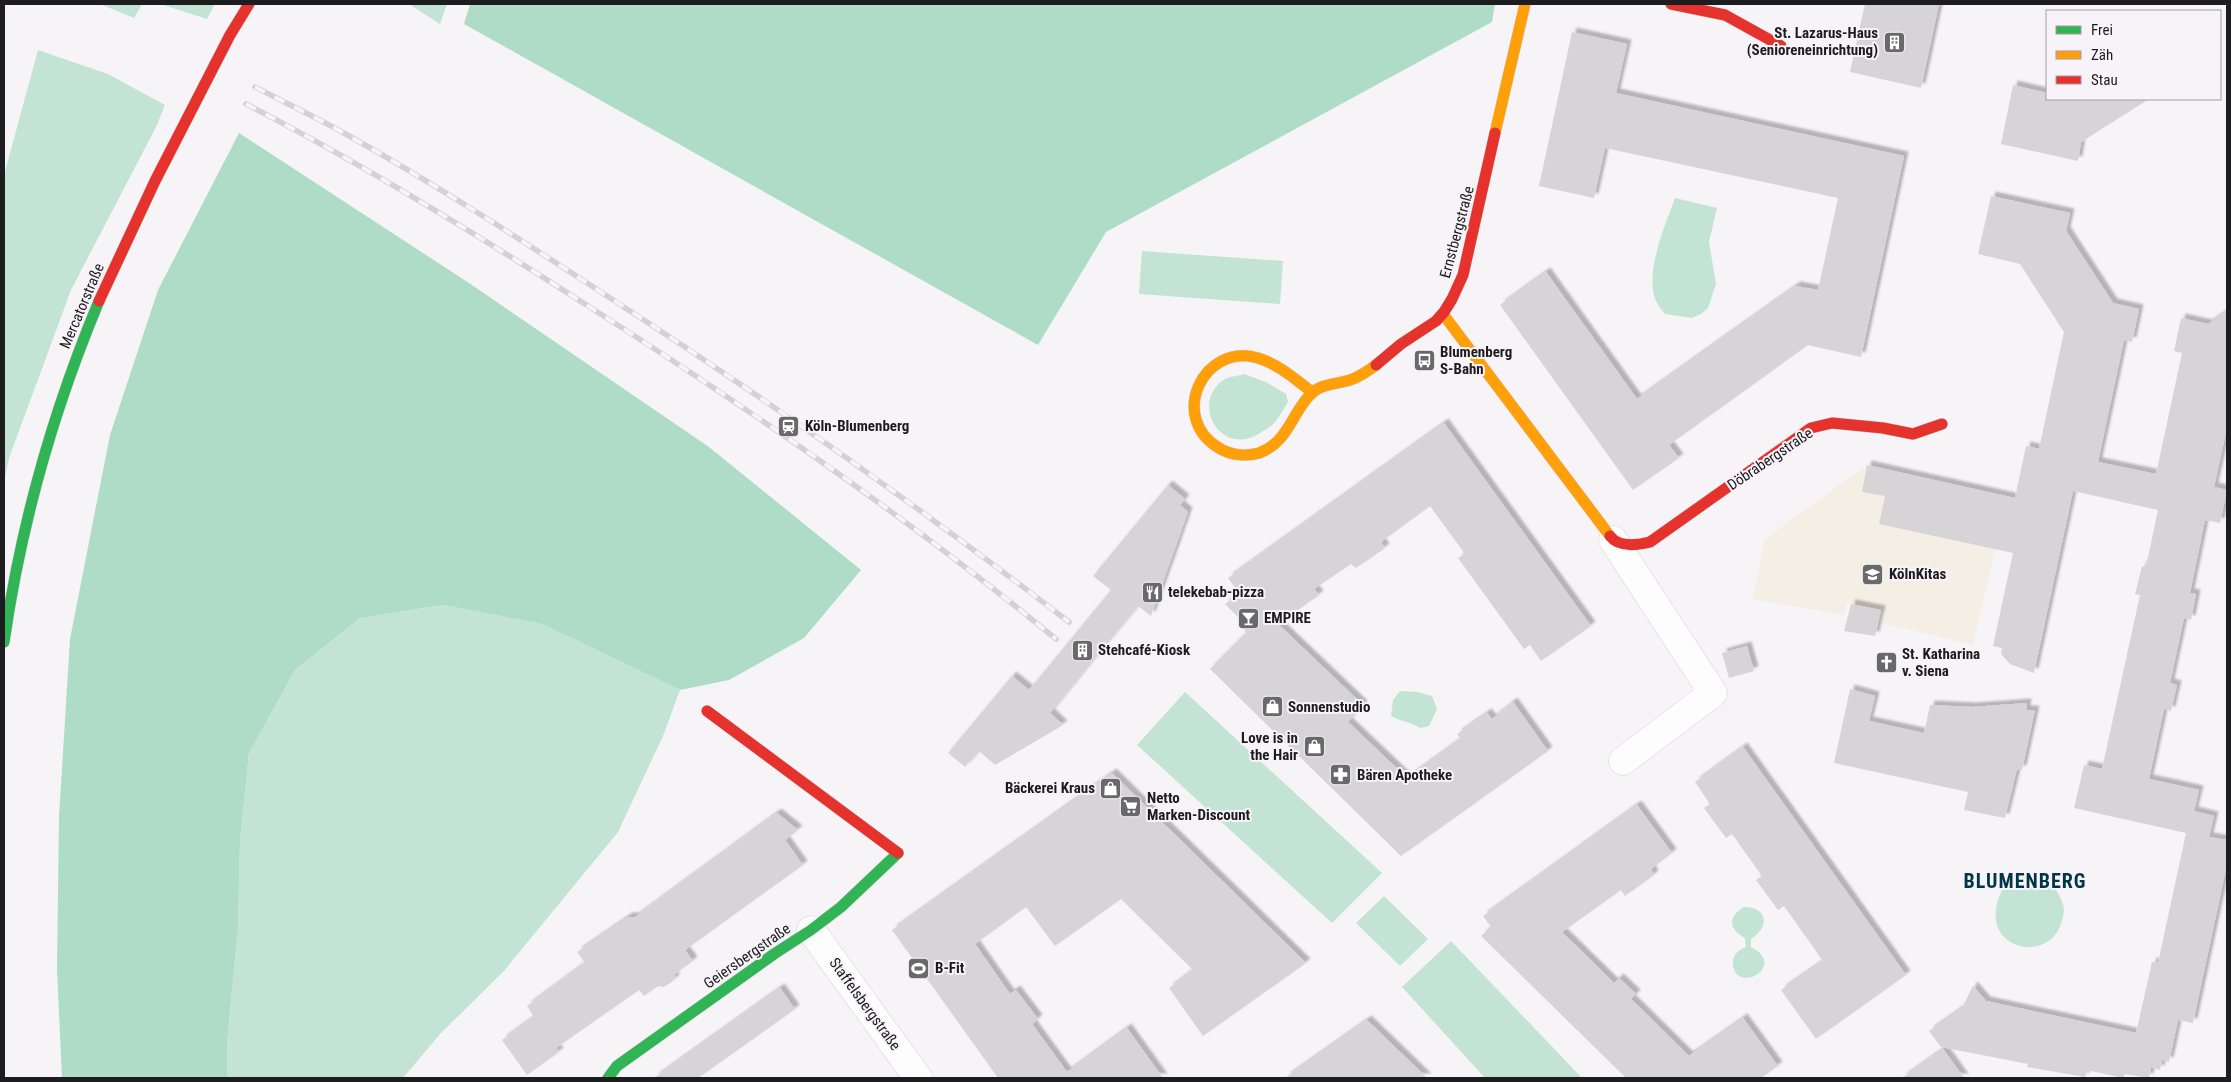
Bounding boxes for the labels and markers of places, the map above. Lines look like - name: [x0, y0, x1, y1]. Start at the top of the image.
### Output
- place label: St. Lazarus-Haus (Senioreneinrichtung): [1747, 24, 1878, 59]
- building icon: St. Lazarus-Haus (Senioreneinrichtung): [1882, 30, 1906, 54]
- place label: Blumenberg S-Bahn: [1440, 343, 1512, 378]
- bus stop icon: Blumenberg S-Bahn: [1412, 349, 1436, 373]
- station icon: Köln-Blumenberg: [777, 414, 801, 438]
- place label: Köln-Blumenberg: [805, 417, 909, 435]
- school or university icon: KölnKitas: [1861, 562, 1885, 586]
- place label: KölnKitas: [1889, 565, 1946, 583]
- restaurant icon: telekebab-pizza: [1140, 580, 1164, 604]
- place label: telekebab-pizza: [1168, 583, 1264, 601]
- bar icon: EMPIRE: [1236, 606, 1260, 630]
- place label: EMPIRE: [1264, 609, 1311, 627]
- building icon: Stehcafé-Kiosk: [1070, 638, 1094, 662]
- place label: Stehcafé-Kiosk: [1098, 641, 1191, 659]
- place label: St. Katharina v. Siena: [1902, 645, 1980, 680]
- church icon: St. Katharina v. Siena: [1874, 651, 1898, 675]
- shop icon: Sonnenstudio: [1260, 695, 1284, 719]
- place label: Sonnenstudio: [1288, 698, 1370, 716]
- place label: Love is in the Hair: [1241, 729, 1298, 764]
- shop icon: Love is in the Hair: [1302, 735, 1326, 759]
- pharmacy icon: Bären Apotheke: [1329, 763, 1353, 787]
- place label: Bären Apotheke: [1357, 766, 1452, 784]
- shop icon: Bäckerei Kraus: [1099, 776, 1123, 800]
- place label: Bäckerei Kraus: [1005, 779, 1095, 797]
- place label: Netto Marken-Discount: [1147, 789, 1251, 824]
- supermarket icon: Netto Marken-Discount: [1119, 795, 1143, 819]
- sports icon: B-Fit: [907, 956, 931, 980]
- place label: B-Fit: [935, 959, 965, 977]

